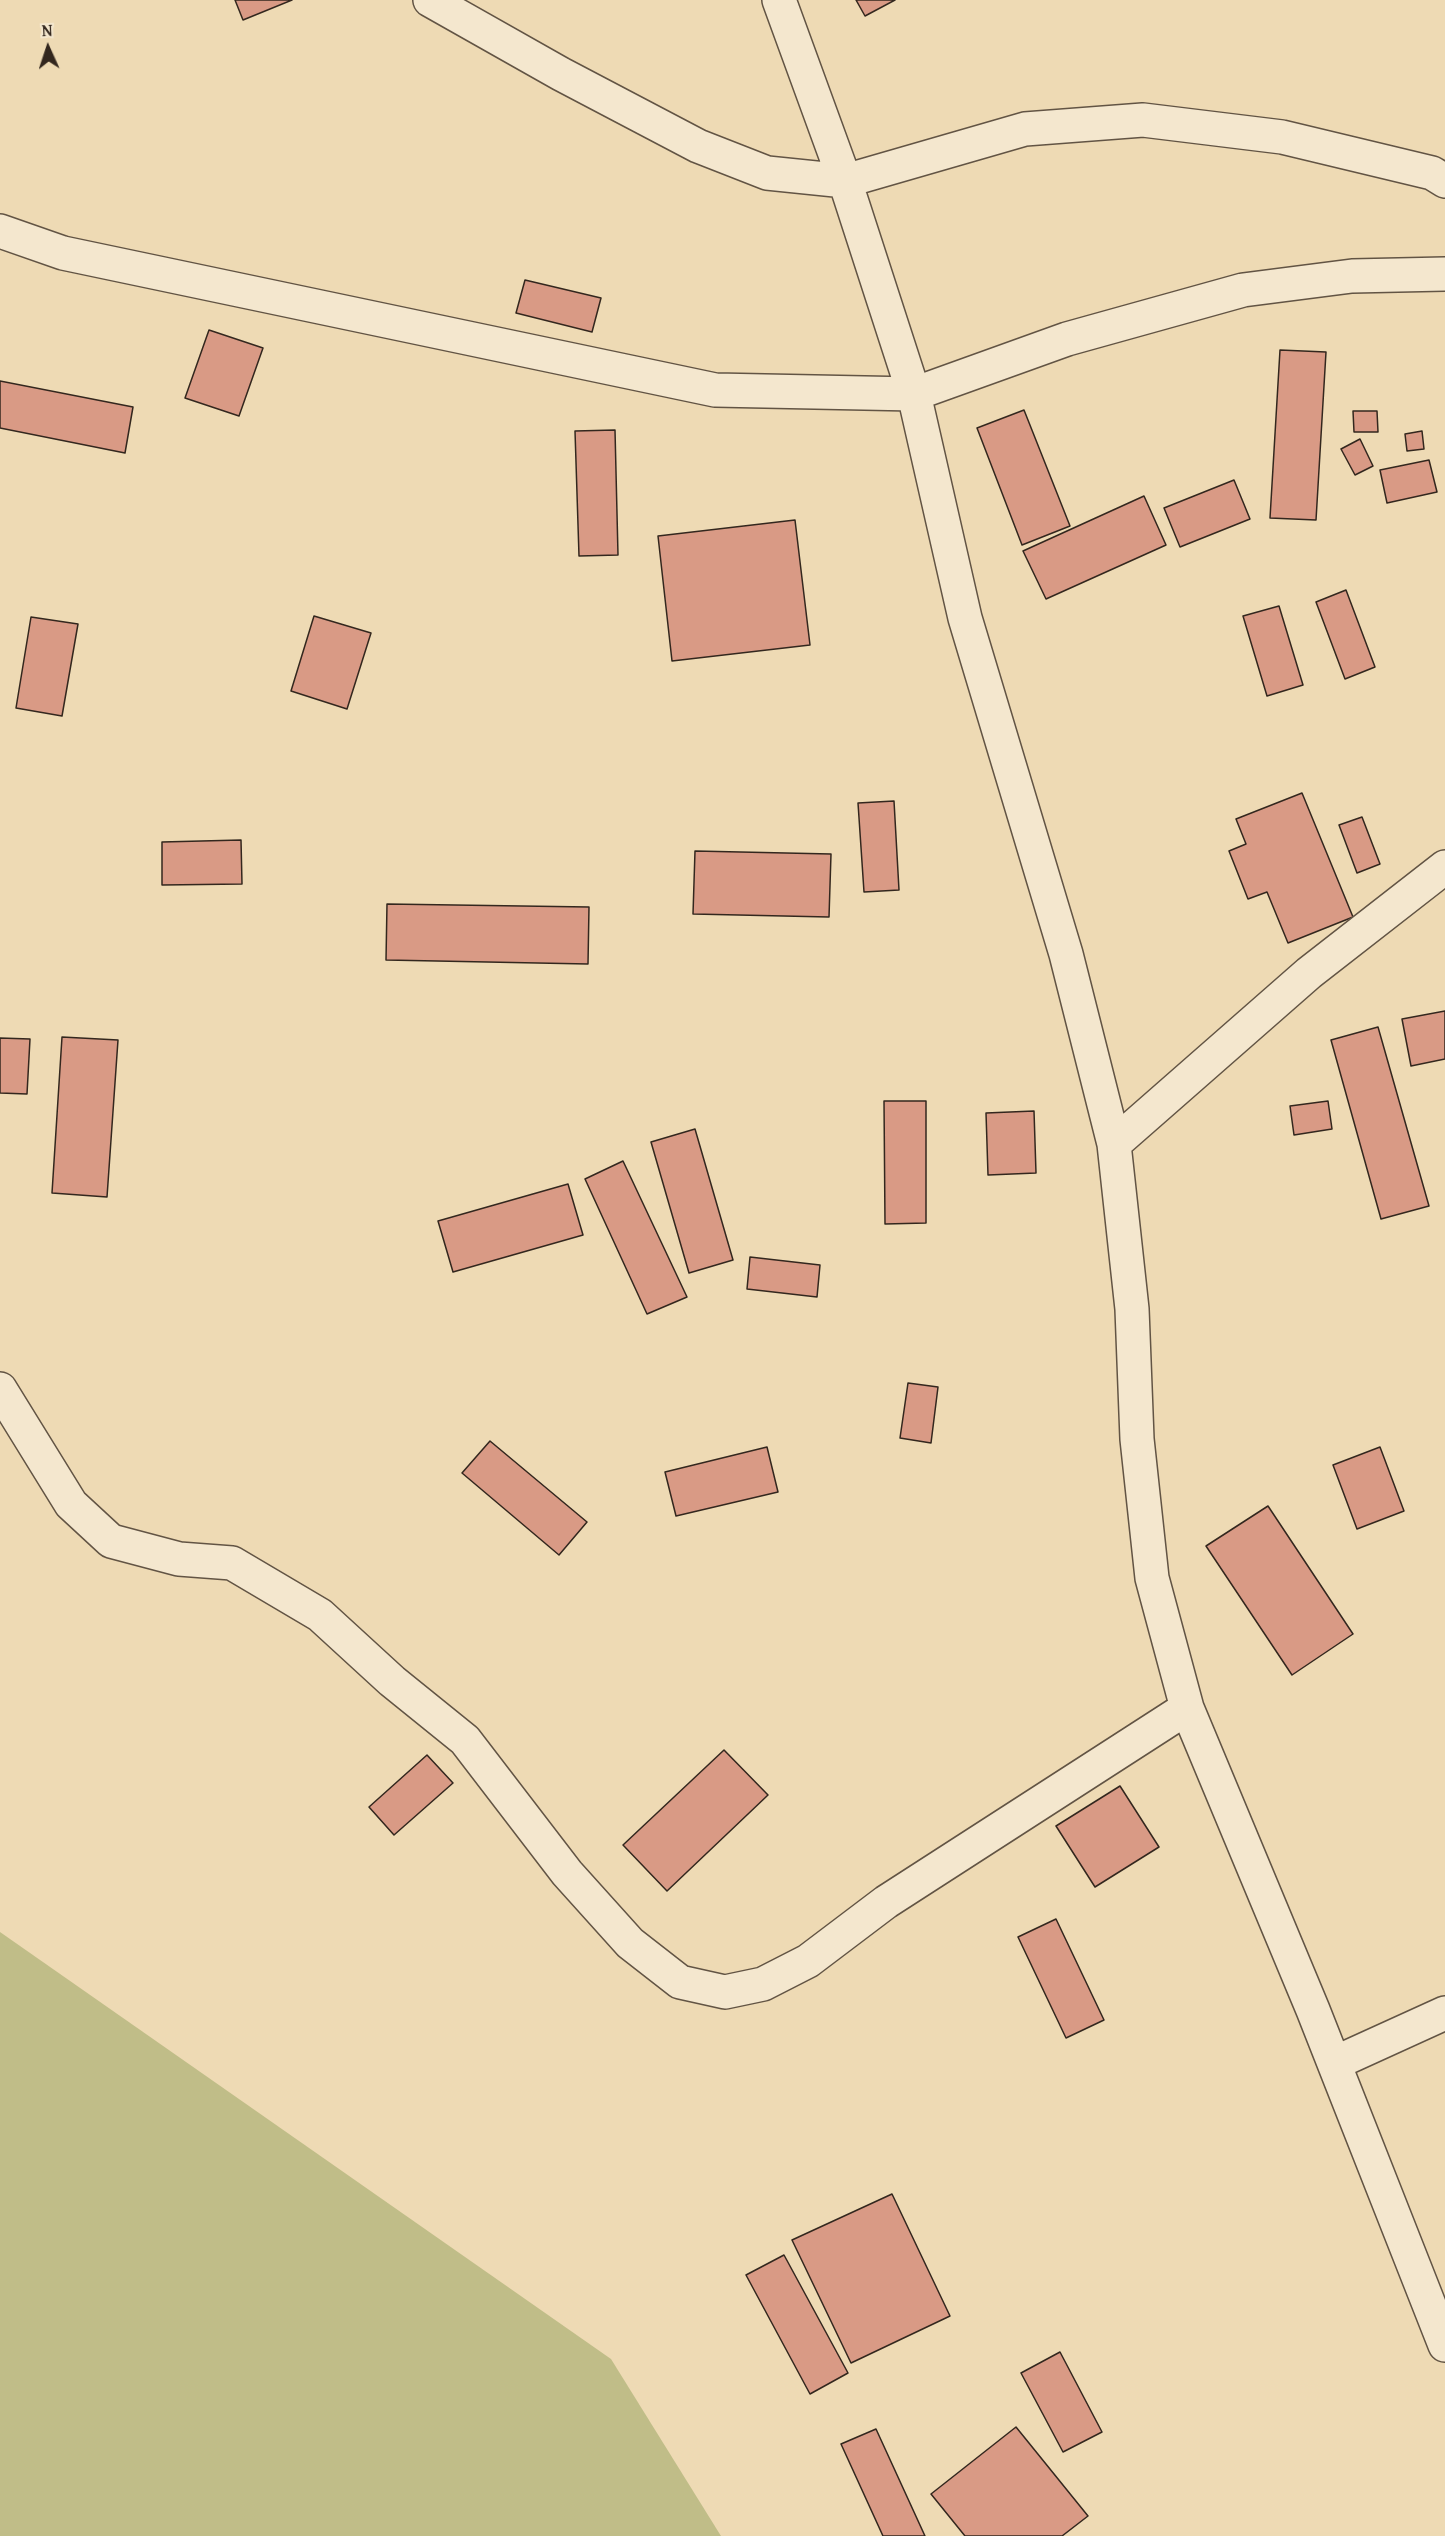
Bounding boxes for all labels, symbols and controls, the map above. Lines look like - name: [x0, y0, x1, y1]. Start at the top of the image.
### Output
- north arrow: [18, 18, 78, 78]
- text: N: [41, 18, 53, 42]

